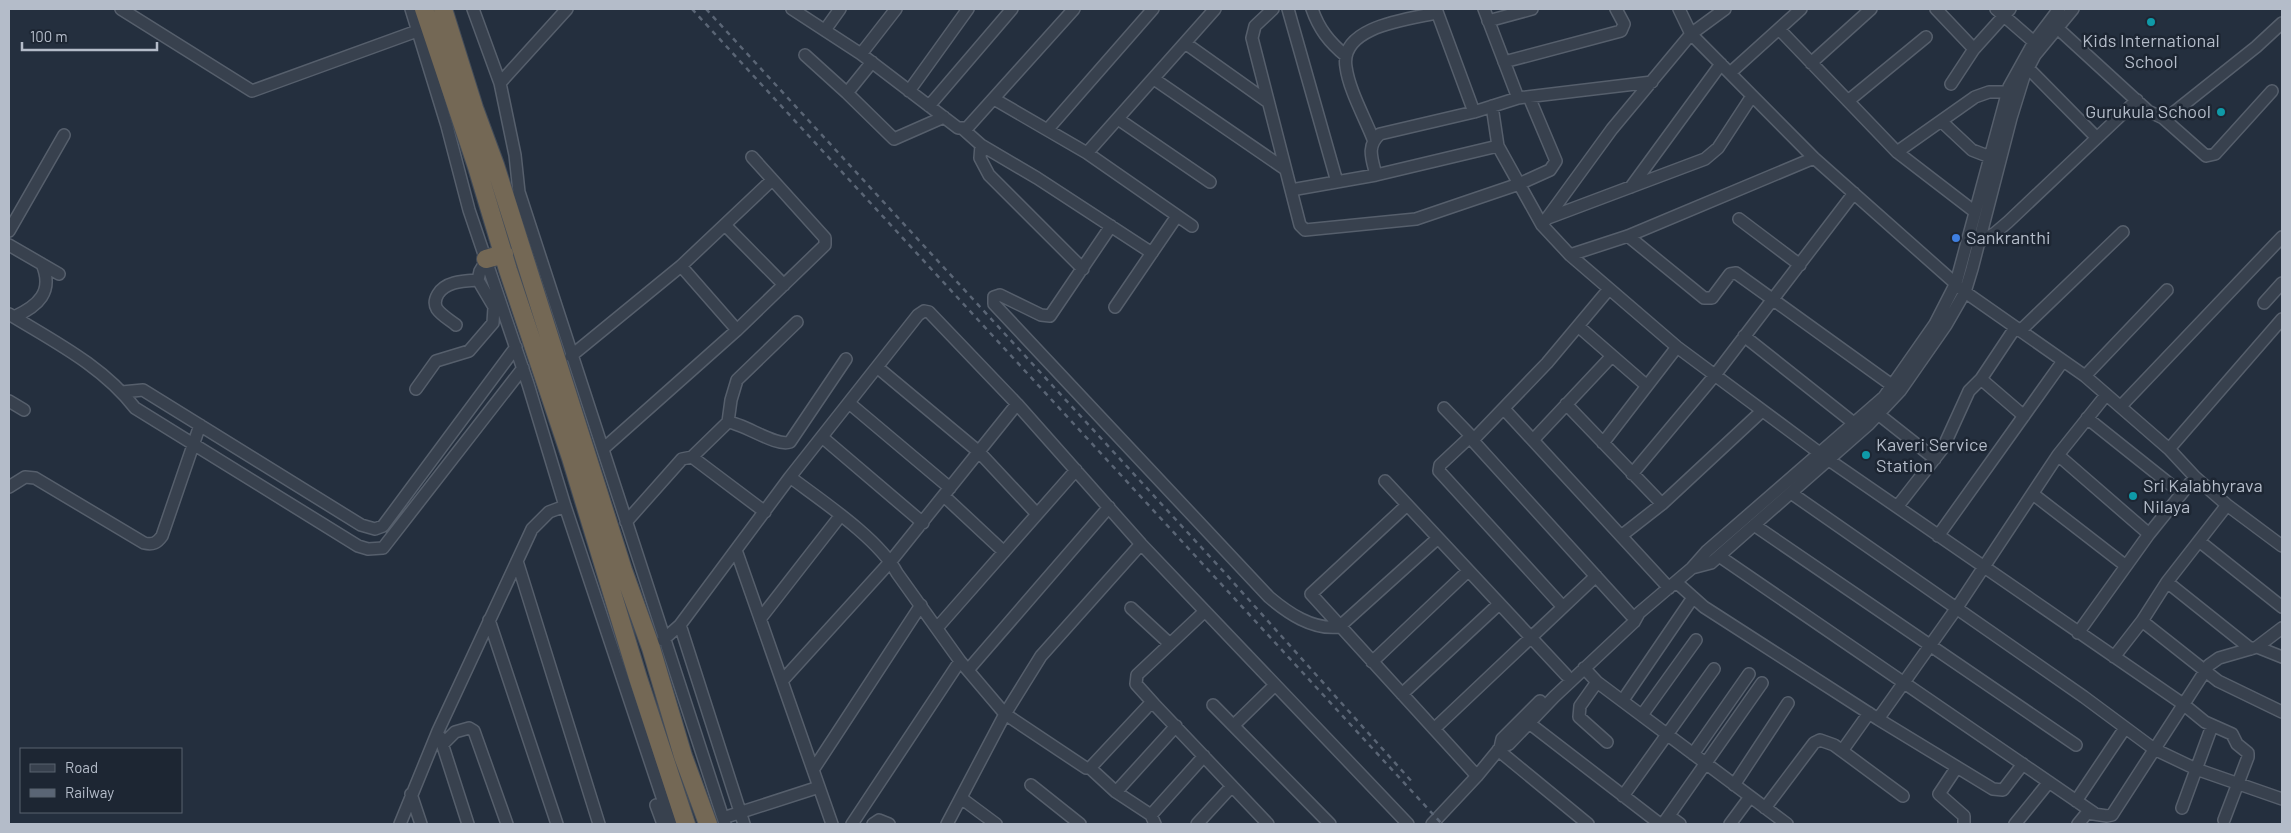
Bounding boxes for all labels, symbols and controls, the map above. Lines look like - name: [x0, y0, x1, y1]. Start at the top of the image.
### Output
- marker: Kids International School: [2145, 16, 2157, 28]
- scale bar: [22, 20, 158, 52]
- text: 100 m: [30, 27, 68, 45]
- place label: Kids International School: [2082, 29, 2220, 72]
- place label: Gurukula School: [2085, 100, 2211, 122]
- marker: Gurukula School: [2215, 106, 2227, 118]
- place label: Sankranthi: [1966, 226, 2051, 248]
- marker: Sankranthi: [1950, 232, 1962, 244]
- place label: Kaveri Service Station: [1876, 433, 1988, 476]
- marker: Kaveri Service Station: [1860, 449, 1872, 461]
- place label: Sri Kalabhyrava Nilaya: [2143, 474, 2263, 517]
- marker: Sri Kalabhyrava Nilaya: [2127, 490, 2139, 502]
- legend: [20, 748, 182, 813]
- text: Road: [65, 758, 98, 776]
- text: Railway: [65, 783, 114, 801]

